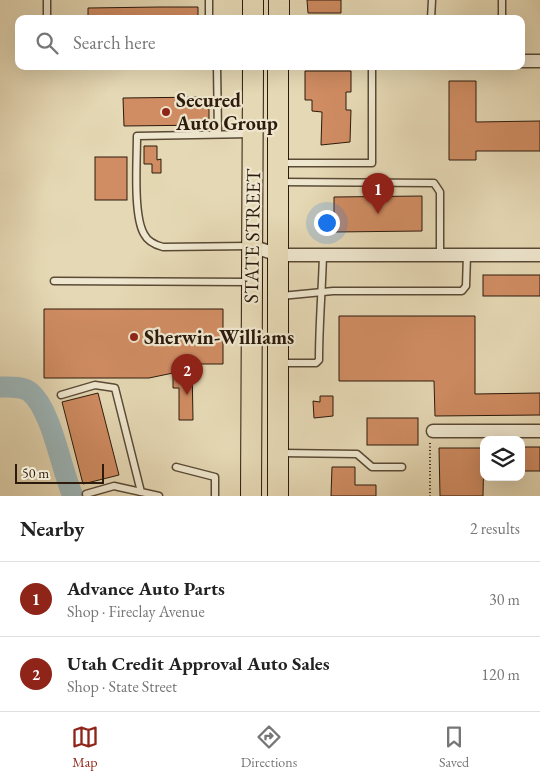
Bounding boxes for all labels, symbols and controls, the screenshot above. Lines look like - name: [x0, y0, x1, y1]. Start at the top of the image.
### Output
- search box: [15, 15, 525, 70]
- icon: search: [33, 29, 61, 57]
- text: Search here: [73, 30, 155, 55]
- place label: Secured Auto Group: [175, 87, 278, 136]
- marker: Secured Auto Group: [160, 106, 172, 118]
- street label: STATE STREET: [238, 168, 266, 303]
- pin: 1: [362, 173, 394, 214]
- your location: [314, 210, 340, 236]
- place label: Sherwin-Williams: [144, 324, 294, 350]
- marker: Sherwin-Williams: [128, 331, 140, 343]
- pin: 2: [171, 354, 203, 395]
- map controls: [480, 436, 525, 481]
- button: layers: [480, 436, 525, 481]
- scale bar: [15, 461, 104, 484]
- text: 50 m: [22, 464, 49, 482]
- text: Nearby: [20, 515, 84, 542]
- text: 2 results: [470, 518, 520, 539]
- text: Advance Auto Parts: [67, 576, 225, 601]
- text: 1: [32, 589, 40, 610]
- text: 30 m: [489, 589, 520, 610]
- text: Shop · Fireclay Avenue: [67, 601, 205, 622]
- text: Utah Credit Approval Auto Sales: [67, 651, 330, 676]
- text: 2: [32, 664, 40, 685]
- text: 120 m: [481, 664, 520, 685]
- text: Shop · State Street: [67, 676, 177, 697]
- tab: Map: [71, 723, 99, 771]
- tab: Directions: [241, 723, 297, 771]
- tab: Saved: [439, 723, 469, 771]

